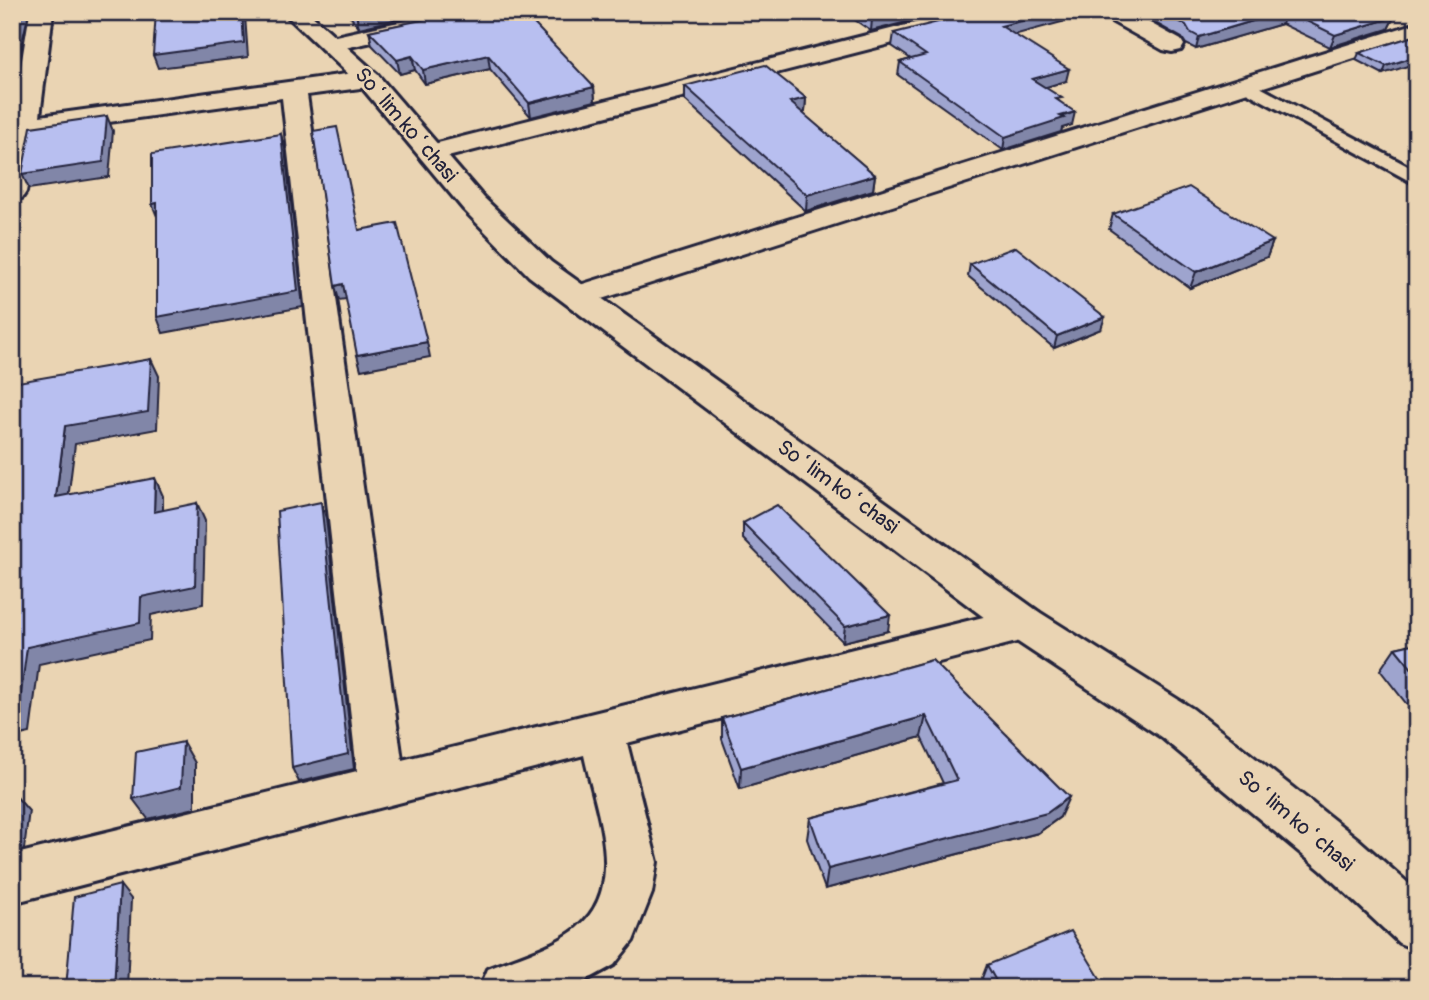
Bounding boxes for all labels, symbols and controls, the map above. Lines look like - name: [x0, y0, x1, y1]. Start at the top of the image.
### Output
- street label: Soʻlim koʻchasi: [349, 62, 463, 188]
- street label: Soʻlim koʻchasi: [772, 434, 904, 540]
- street label: Soʻlim koʻchasi: [1232, 765, 1360, 878]

